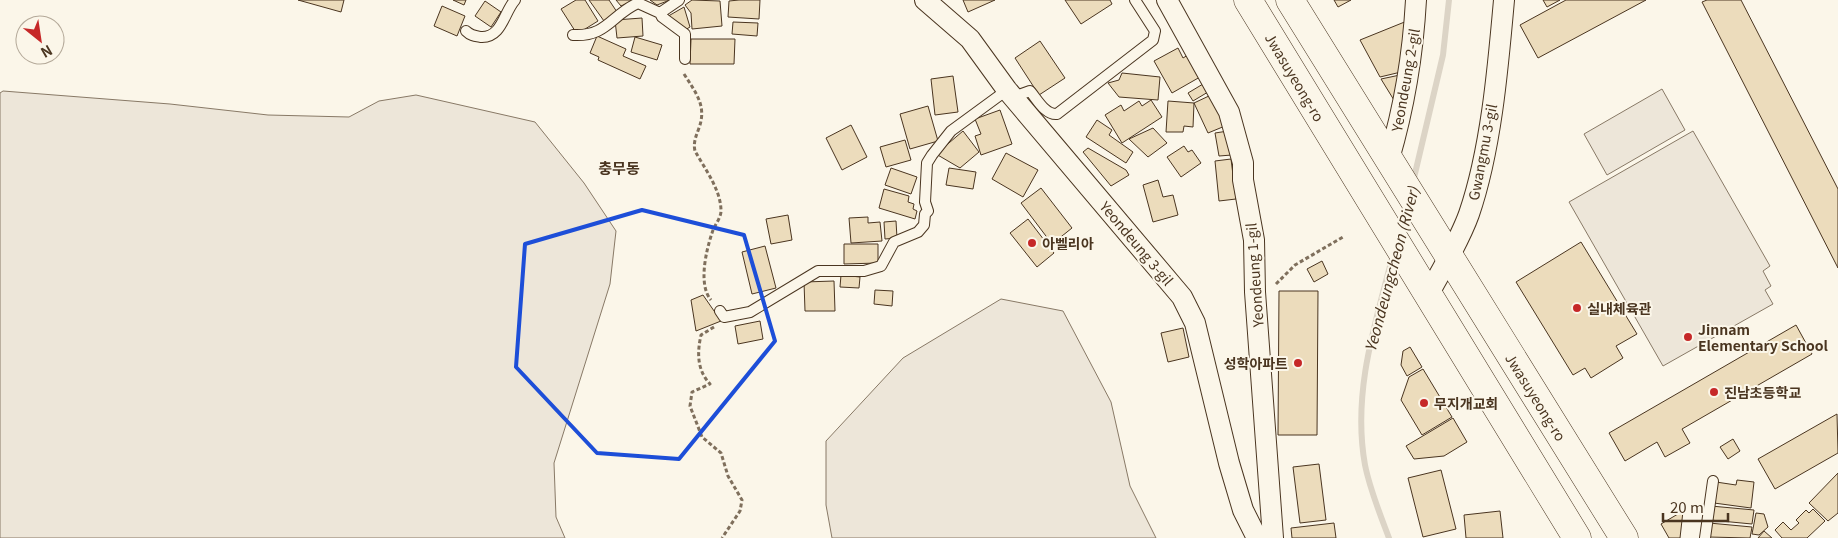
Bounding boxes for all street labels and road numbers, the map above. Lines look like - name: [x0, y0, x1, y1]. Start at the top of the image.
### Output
- street label: Yeondeung 2-gil: [1386, 27, 1424, 134]
- street label: Jwasuyeong-ro: [1261, 29, 1329, 125]
- street label: Gwangmu 3-gil: [1463, 102, 1501, 202]
- street label: Yeondeung 3-gil: [1095, 196, 1178, 289]
- street label: Yeondeung 1-gil: [1240, 222, 1268, 329]
- street label: Jwasuyeong-ro: [1501, 349, 1571, 445]

